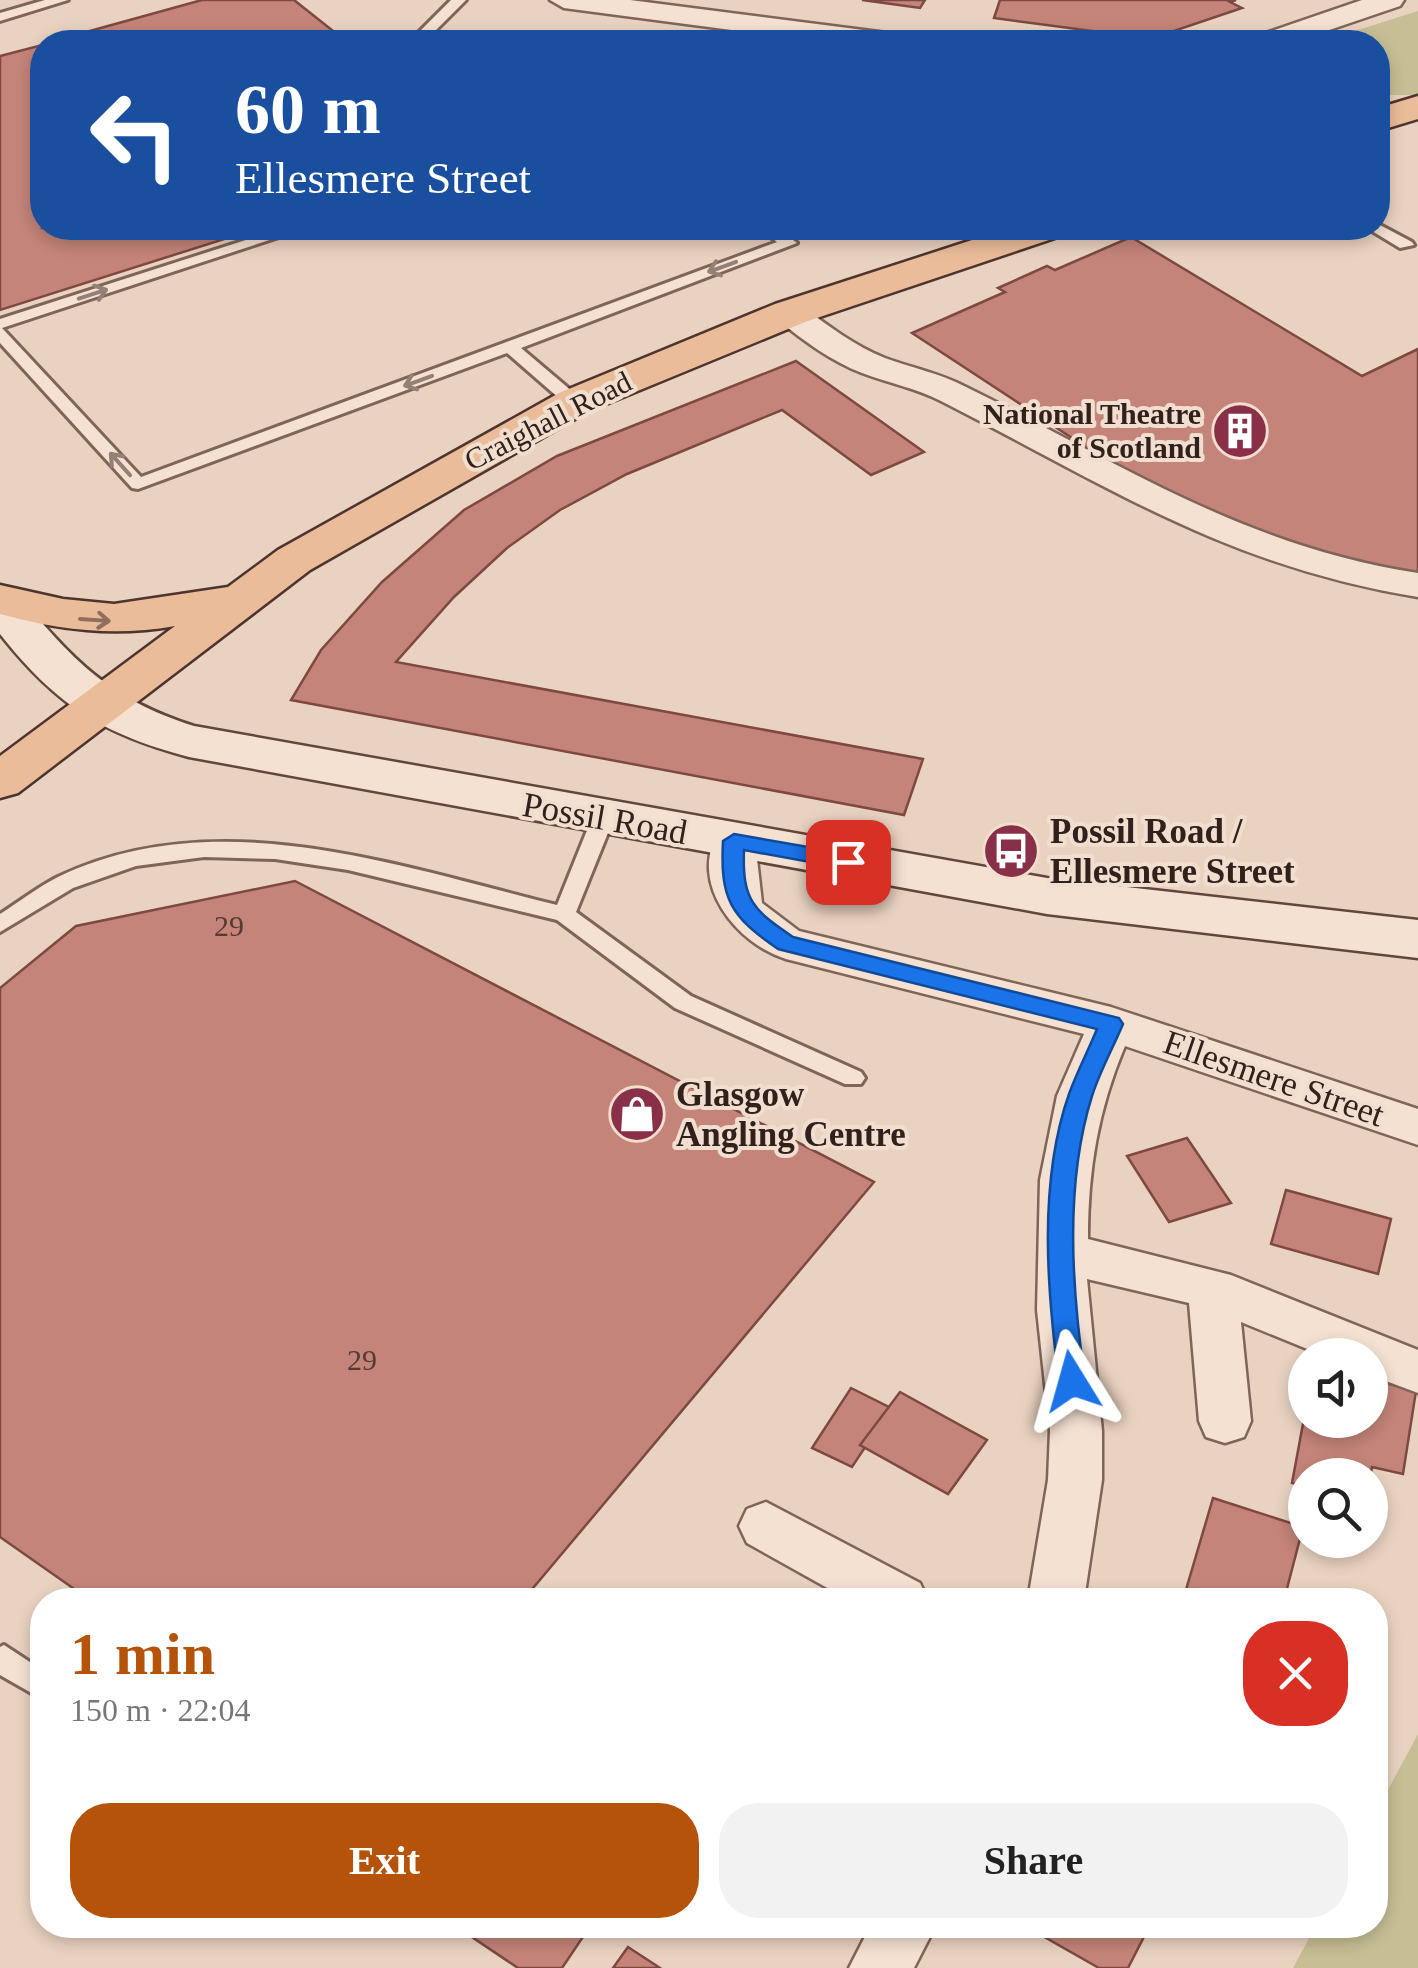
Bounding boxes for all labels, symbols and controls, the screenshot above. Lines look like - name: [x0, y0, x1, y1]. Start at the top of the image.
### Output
- icon: left: [70, 70, 200, 200]
- text: 60 m: [235, 71, 381, 148]
- text: Ellesmere Street: [235, 153, 531, 203]
- one-way arrow: [708, 259, 739, 277]
- one-way arrow: [76, 284, 108, 302]
- street label: Craighall Road: [459, 364, 637, 477]
- one-way arrow: [403, 373, 434, 391]
- place label: National Theatre of Scotland: [983, 397, 1201, 464]
- building icon: National Theatre of Scotland: [1210, 401, 1270, 461]
- one-way arrow: [109, 452, 132, 477]
- one-way arrow: [78, 611, 110, 630]
- street label: Possil Road: [520, 785, 691, 852]
- place label: Possil Road / Ellesmere Street: [1050, 812, 1295, 891]
- pin: [806, 820, 891, 905]
- bus stop icon: Possil Road / Ellesmere Street: [981, 821, 1041, 881]
- icon: arrive: [821, 835, 876, 890]
- house number: 29: [214, 909, 244, 942]
- street label: Ellesmere Street: [1159, 1023, 1389, 1134]
- place label: Glasgow Angling Centre: [676, 1075, 906, 1154]
- shop icon: Glasgow Angling Centre: [607, 1084, 667, 1144]
- position arrow: [1020, 1329, 1124, 1433]
- map controls: [1288, 1338, 1388, 1558]
- button: sound: [1288, 1338, 1388, 1438]
- house number: 29: [347, 1343, 377, 1376]
- button: search: [1288, 1458, 1388, 1558]
- text: 1 min: [70, 1621, 215, 1687]
- button: close: [1243, 1621, 1348, 1726]
- text: 150 m · 22:04: [70, 1692, 250, 1728]
- button: Exit: [70, 1803, 699, 1918]
- button: Share: [719, 1803, 1348, 1918]

